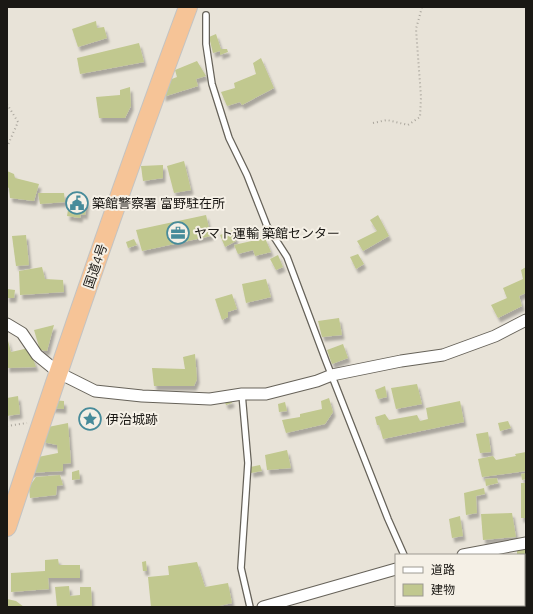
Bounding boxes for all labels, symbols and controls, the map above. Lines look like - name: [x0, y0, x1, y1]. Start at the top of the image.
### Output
- public building icon: 築館警察署 富野駐在所: [64, 190, 90, 216]
- place label: 築館警察署 富野駐在所: [92, 196, 225, 210]
- office icon: ヤマト運輸 築館センター: [165, 220, 191, 246]
- place label: ヤマト運輸 築館センター: [194, 226, 340, 240]
- street label: 国道4号: [81, 242, 109, 290]
- place icon: 伊治城跡: [77, 406, 103, 432]
- place label: 伊治城跡: [106, 412, 158, 426]
- legend: [395, 554, 525, 606]
- text: 道路: [431, 563, 455, 576]
- text: 建物: [431, 583, 455, 596]

